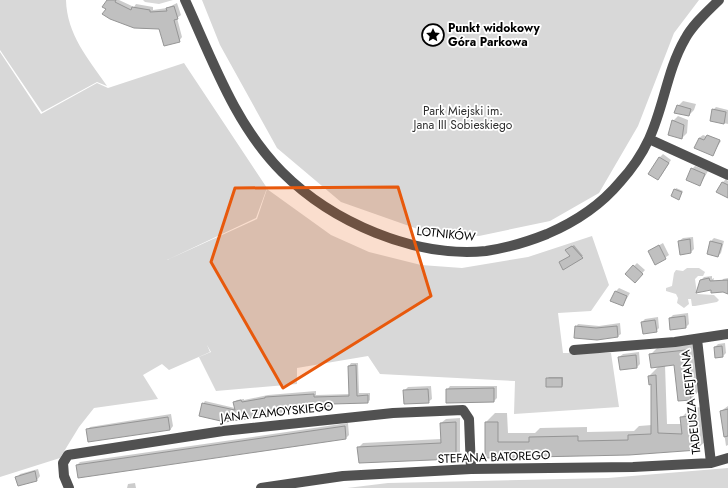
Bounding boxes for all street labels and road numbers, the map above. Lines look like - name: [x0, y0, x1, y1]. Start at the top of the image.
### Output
- street label: LOTNIKÓW: [416, 222, 476, 246]
- street label: TADEUSZA REJTANA: [677, 349, 705, 455]
- street label: JANA ZAMOYSKIEGO: [218, 397, 334, 427]
- street label: STEFANA BATOREGO: [437, 446, 551, 468]

